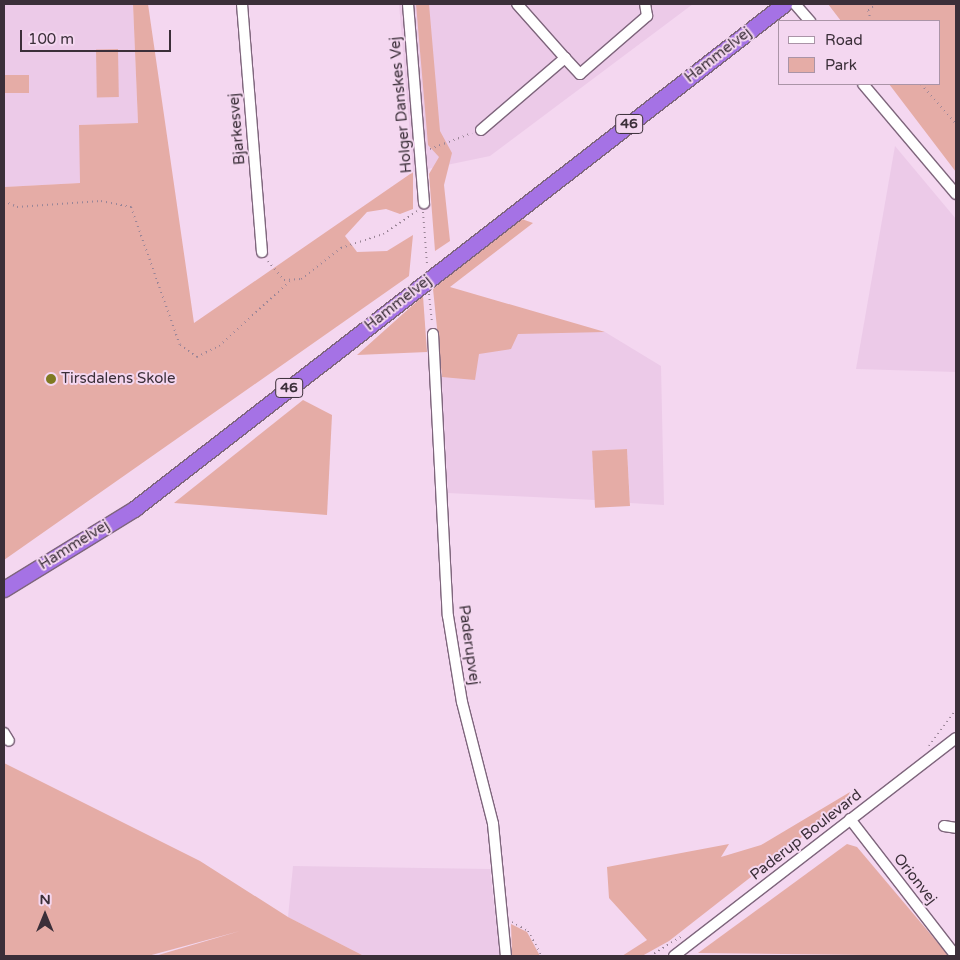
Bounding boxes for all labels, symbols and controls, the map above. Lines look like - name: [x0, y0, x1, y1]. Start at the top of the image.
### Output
- scale bar: [22, 20, 174, 52]
- legend: [778, 20, 940, 85]
- street label: Hammelvej: [681, 23, 755, 87]
- text: 100 m: [28, 30, 74, 48]
- text: Road: [825, 31, 863, 49]
- street label: Holger Danskes Vej: [386, 36, 416, 174]
- text: Park: [825, 56, 857, 74]
- street label: Bjarkesvej: [225, 92, 249, 166]
- road number: 46: [614, 112, 644, 136]
- street label: Hammelvej: [361, 271, 435, 335]
- place label: Tirsdalens Skole: [61, 370, 176, 388]
- marker: Tirsdalens Skole: [45, 373, 57, 385]
- road number: 46: [274, 376, 304, 399]
- street label: Hammelvej: [35, 516, 113, 574]
- street label: Paderupvej: [454, 604, 484, 686]
- street label: Paderup Boulevard: [747, 786, 865, 884]
- street label: Orionvej: [890, 850, 940, 908]
- north arrow: [20, 890, 70, 940]
- text: N: [39, 891, 51, 908]

